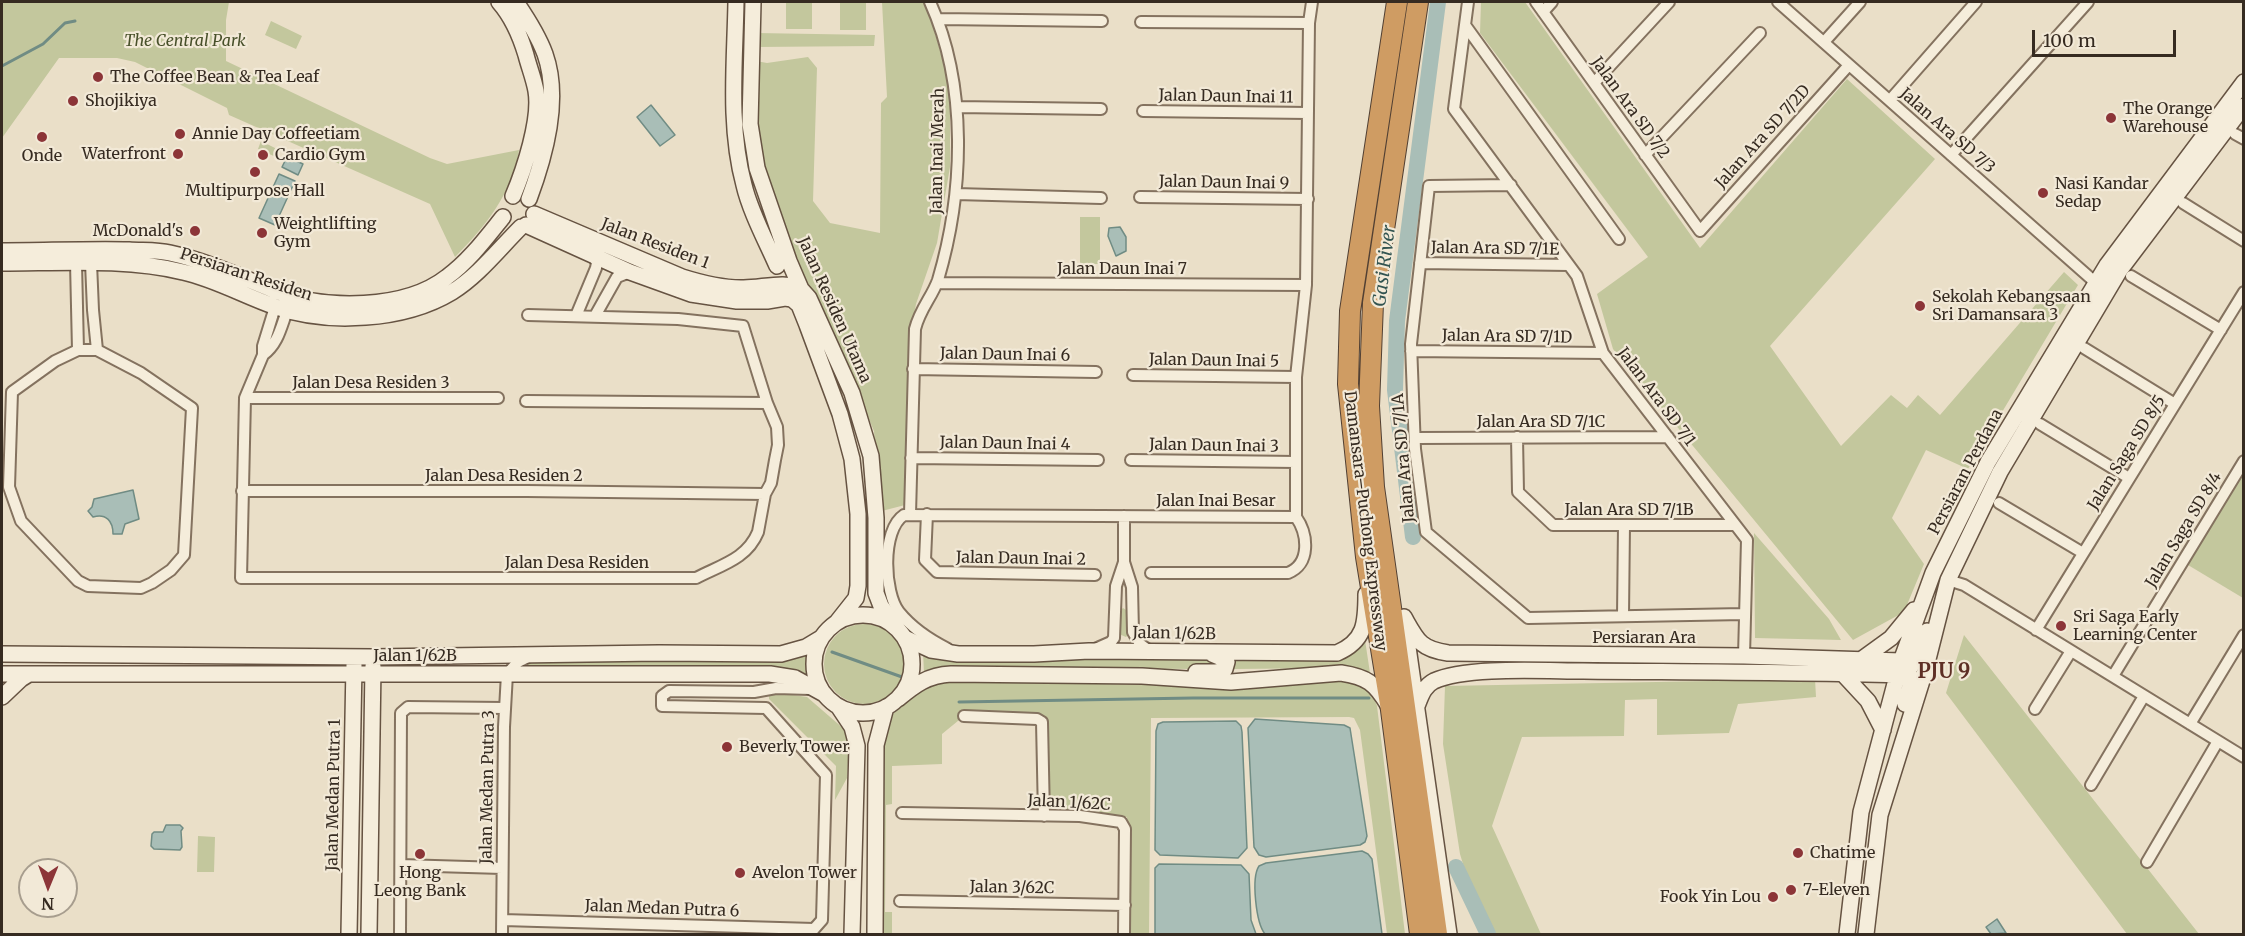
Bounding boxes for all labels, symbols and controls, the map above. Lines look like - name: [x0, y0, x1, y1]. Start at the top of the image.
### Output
- scale bar: [2035, 18, 2179, 56]
- text: 100 m: [2043, 29, 2096, 52]
- park label: The Central Park: [124, 31, 246, 51]
- street label: Jalan Ara SD 7/2: [1587, 54, 1673, 162]
- place label: The Coffee Bean & Tea Leaf: [110, 67, 319, 87]
- marker: The Coffee Bean & Tea Leaf: [91, 70, 105, 84]
- street label: Jalan Ara SD 7/2D: [1712, 81, 1814, 193]
- street label: Jalan Ara SD 7/3: [1895, 84, 1999, 178]
- street label: Jalan Daun Inai 11: [1158, 86, 1294, 108]
- street label: Jalan Inai Merah: [927, 88, 949, 214]
- place label: Shojikiya: [85, 91, 157, 111]
- marker: Shojikiya: [66, 94, 80, 108]
- place label: The Orange Warehouse: [2123, 99, 2212, 137]
- marker: The Orange Warehouse: [2104, 111, 2118, 125]
- place label: Annie Day Coffeetiam: [192, 124, 360, 144]
- marker: Annie Day Coffeetiam: [173, 127, 187, 141]
- marker: Onde: [35, 130, 49, 144]
- place label: Waterfront: [82, 144, 166, 164]
- place label: Cardio Gym: [275, 145, 365, 165]
- place label: Onde: [22, 146, 62, 166]
- marker: Waterfront: [171, 147, 185, 161]
- marker: Cardio Gym: [256, 148, 270, 162]
- marker: Multipurpose Hall: [248, 165, 262, 179]
- street label: Jalan Daun Inai 9: [1159, 172, 1289, 194]
- place label: Nasi Kandar Sedap: [2055, 174, 2149, 212]
- place label: Multipurpose Hall: [185, 181, 325, 201]
- marker: Nasi Kandar Sedap: [2036, 186, 2050, 200]
- place label: Weightlifting Gym: [274, 214, 377, 252]
- street label: Jalan Residen 1: [598, 215, 712, 273]
- place label: McDonald's: [93, 221, 183, 241]
- marker: McDonald's: [188, 224, 202, 238]
- water label: Gasi River: [1369, 224, 1401, 308]
- marker: Weightlifting Gym: [255, 226, 269, 240]
- street label: Jalan Residen Utama: [793, 234, 875, 386]
- street label: Jalan Ara SD 7/1E: [1431, 238, 1559, 260]
- street label: Persiaran Residen: [178, 245, 314, 305]
- street label: Jalan Daun Inai 7: [1057, 259, 1187, 279]
- place label: Sekolah Kebangsaan Sri Damansara 3: [1932, 287, 2091, 325]
- marker: Sekolah Kebangsaan Sri Damansara 3: [1913, 299, 1927, 313]
- street label: Jalan Ara SD 7/1D: [1442, 326, 1572, 348]
- street label: Jalan Daun Inai 6: [940, 344, 1070, 366]
- street label: Jalan Ara SD 7/1: [1613, 344, 1699, 450]
- street label: Jalan Daun Inai 5: [1149, 350, 1279, 372]
- street label: Jalan Desa Residen 3: [292, 373, 450, 393]
- street label: Damansara–Puchong Expressway: [1340, 390, 1390, 652]
- street label: Jalan Ara SD 7/1A: [1389, 392, 1419, 524]
- street label: Jalan Saga SD 8/5: [2084, 392, 2170, 514]
- street label: Persiaran Perdana: [1925, 406, 2007, 538]
- street label: Jalan Ara SD 7/1C: [1477, 412, 1605, 432]
- street label: Jalan Daun Inai 4: [939, 433, 1071, 455]
- street label: Jalan Daun Inai 3: [1149, 435, 1279, 457]
- street label: Jalan Desa Residen 2: [425, 466, 583, 486]
- street label: Jalan Saga SD 8/4: [2142, 469, 2226, 591]
- street label: Jalan Inai Besar: [1156, 491, 1276, 511]
- street label: Jalan Ara SD 7/1B: [1565, 500, 1693, 520]
- street label: Jalan Daun Inai 2: [956, 548, 1086, 570]
- street label: Jalan Desa Residen: [505, 553, 649, 573]
- place label: Sri Saga Early Learning Center: [2073, 607, 2197, 645]
- marker: Sri Saga Early Learning Center: [2054, 619, 2068, 633]
- street label: Jalan 1/62B: [1132, 624, 1216, 644]
- street label: Persiaran Ara: [1592, 628, 1696, 648]
- street label: Jalan 1/62B: [373, 646, 457, 666]
- district label: PJU 9: [1918, 660, 1970, 684]
- street label: Jalan Medan Putra 3: [477, 710, 499, 864]
- street label: Jalan Medan Putra 1: [323, 719, 345, 871]
- place label: Beverly Tower: [739, 737, 849, 757]
- marker: Beverly Tower: [720, 740, 734, 754]
- street label: Jalan 1/62C: [1027, 791, 1111, 815]
- place label: Chatime: [1810, 843, 1875, 863]
- marker: Chatime: [1791, 846, 1805, 860]
- marker: Hong Leong Bank: [413, 847, 427, 861]
- north arrow: [18, 858, 78, 918]
- place label: Hong Leong Bank: [374, 863, 466, 901]
- place label: Avelon Tower: [752, 863, 857, 883]
- marker: Avelon Tower: [733, 866, 747, 880]
- street label: Jalan 3/62C: [969, 878, 1055, 898]
- place label: 7-Eleven: [1803, 880, 1870, 900]
- marker: 7-Eleven: [1784, 883, 1798, 897]
- place label: Fook Yin Lou: [1660, 887, 1761, 907]
- marker: Fook Yin Lou: [1766, 890, 1780, 904]
- text: N: [41, 894, 54, 914]
- street label: Jalan Medan Putra 6: [584, 897, 740, 921]

